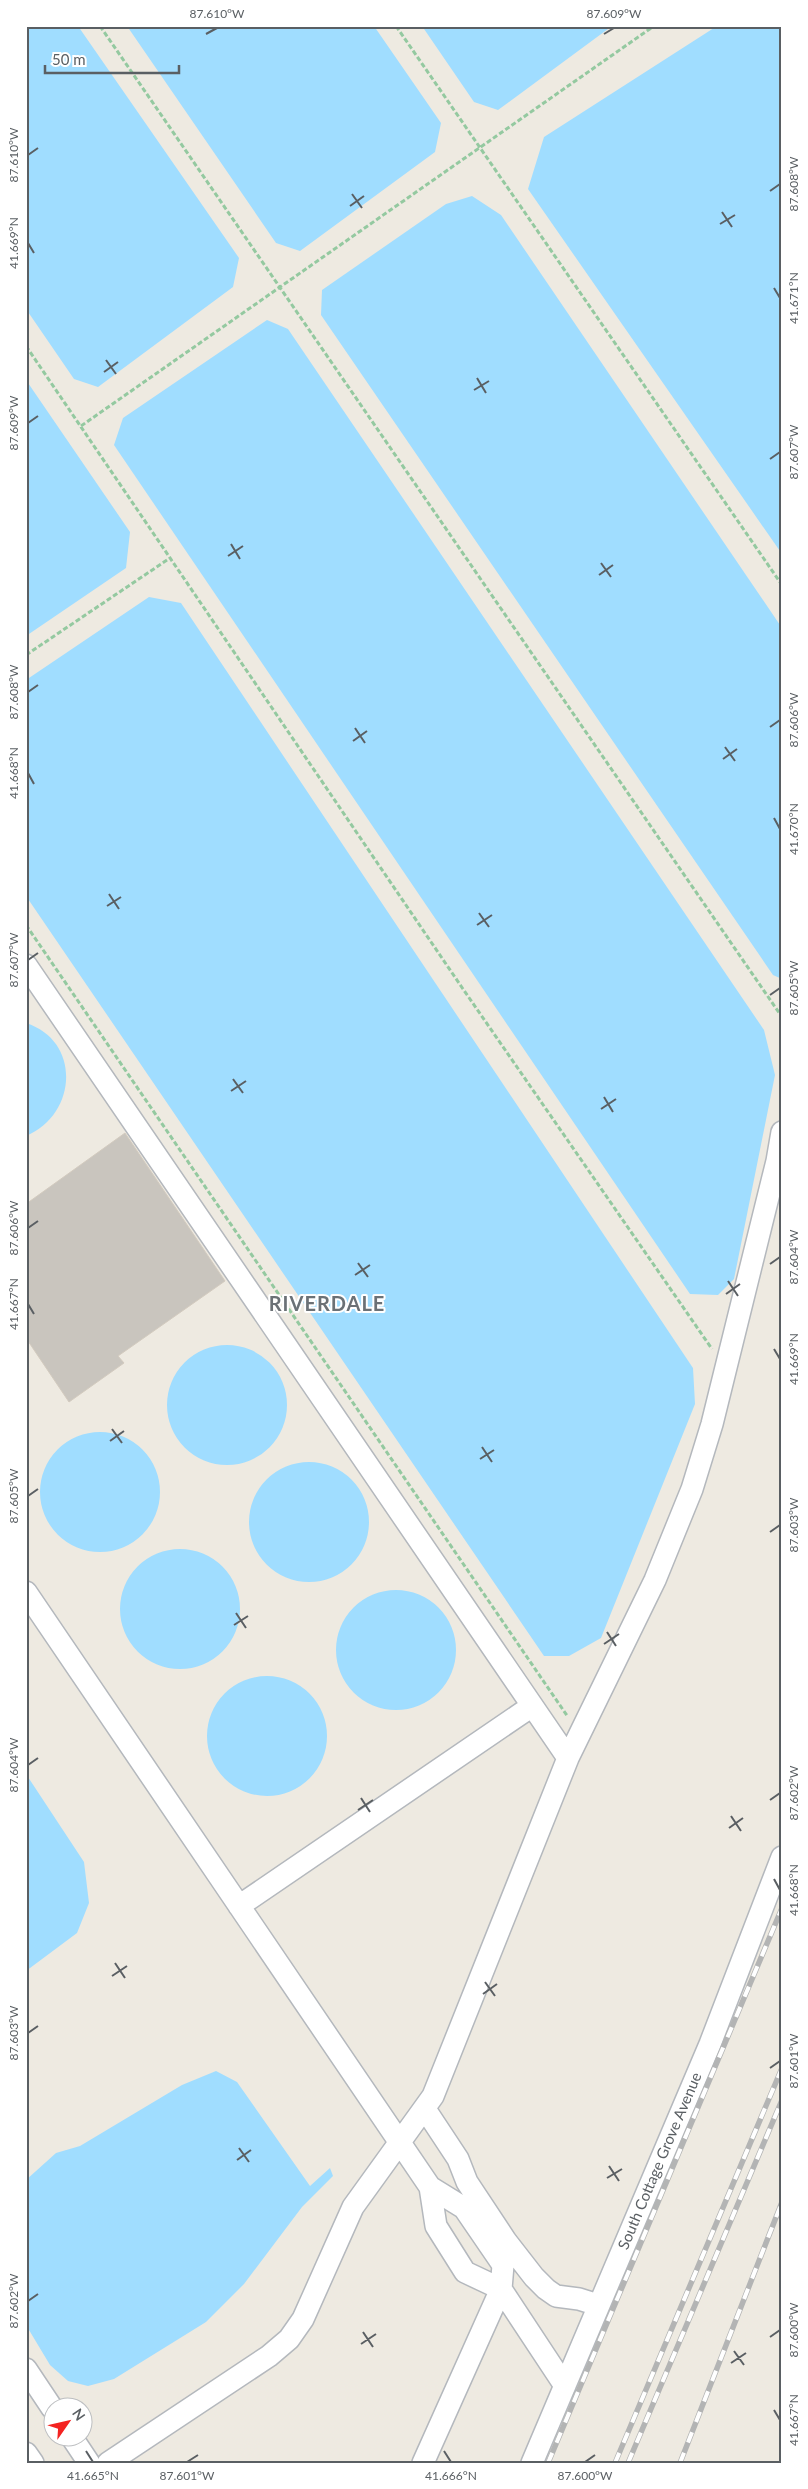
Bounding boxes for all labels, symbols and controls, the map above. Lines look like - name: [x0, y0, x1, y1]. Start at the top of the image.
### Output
- text: 87.610°W: [189, 6, 245, 21]
- text: 87.609°W: [586, 6, 642, 21]
- scale bar: [45, 42, 179, 74]
- text: 50 m: [52, 50, 86, 68]
- text: 87.610°W: [6, 127, 21, 183]
- text: 87.608°W: [786, 156, 801, 212]
- text: 41.669°N: [6, 217, 21, 269]
- text: 41.671°N: [786, 272, 801, 324]
- text: 87.609°W: [6, 395, 21, 451]
- text: 87.607°W: [786, 424, 801, 480]
- text: 87.608°W: [6, 664, 21, 720]
- text: 87.606°W: [786, 692, 801, 748]
- text: 41.668°N: [6, 747, 21, 799]
- text: 41.670°N: [786, 803, 801, 855]
- text: 87.607°W: [6, 932, 21, 988]
- text: 87.605°W: [786, 960, 801, 1016]
- text: 87.606°W: [6, 1200, 21, 1256]
- text: 87.604°W: [786, 1229, 801, 1285]
- text: 41.667°N: [6, 1278, 21, 1330]
- district label: RIVERDALE: [269, 1291, 385, 1315]
- text: 41.669°N: [786, 1333, 801, 1385]
- text: 87.605°W: [6, 1468, 21, 1524]
- text: 87.603°W: [786, 1497, 801, 1553]
- text: 87.604°W: [6, 1737, 21, 1793]
- text: 87.602°W: [786, 1765, 801, 1821]
- text: 41.668°N: [786, 1864, 801, 1916]
- text: 87.603°W: [6, 2005, 21, 2061]
- text: 87.601°W: [786, 2033, 801, 2089]
- street label: South Cottage Grove Avenue: [614, 2069, 705, 2252]
- text: 87.602°W: [6, 2273, 21, 2329]
- text: 87.600°W: [786, 2302, 801, 2358]
- text: 41.667°N: [786, 2394, 801, 2446]
- north arrow: [42, 2396, 92, 2446]
- text: N: [69, 2405, 89, 2424]
- text: 41.665°N: [67, 2468, 119, 2483]
- text: 87.601°W: [159, 2468, 215, 2483]
- text: 41.666°N: [425, 2468, 477, 2483]
- text: 87.600°W: [557, 2468, 613, 2483]

